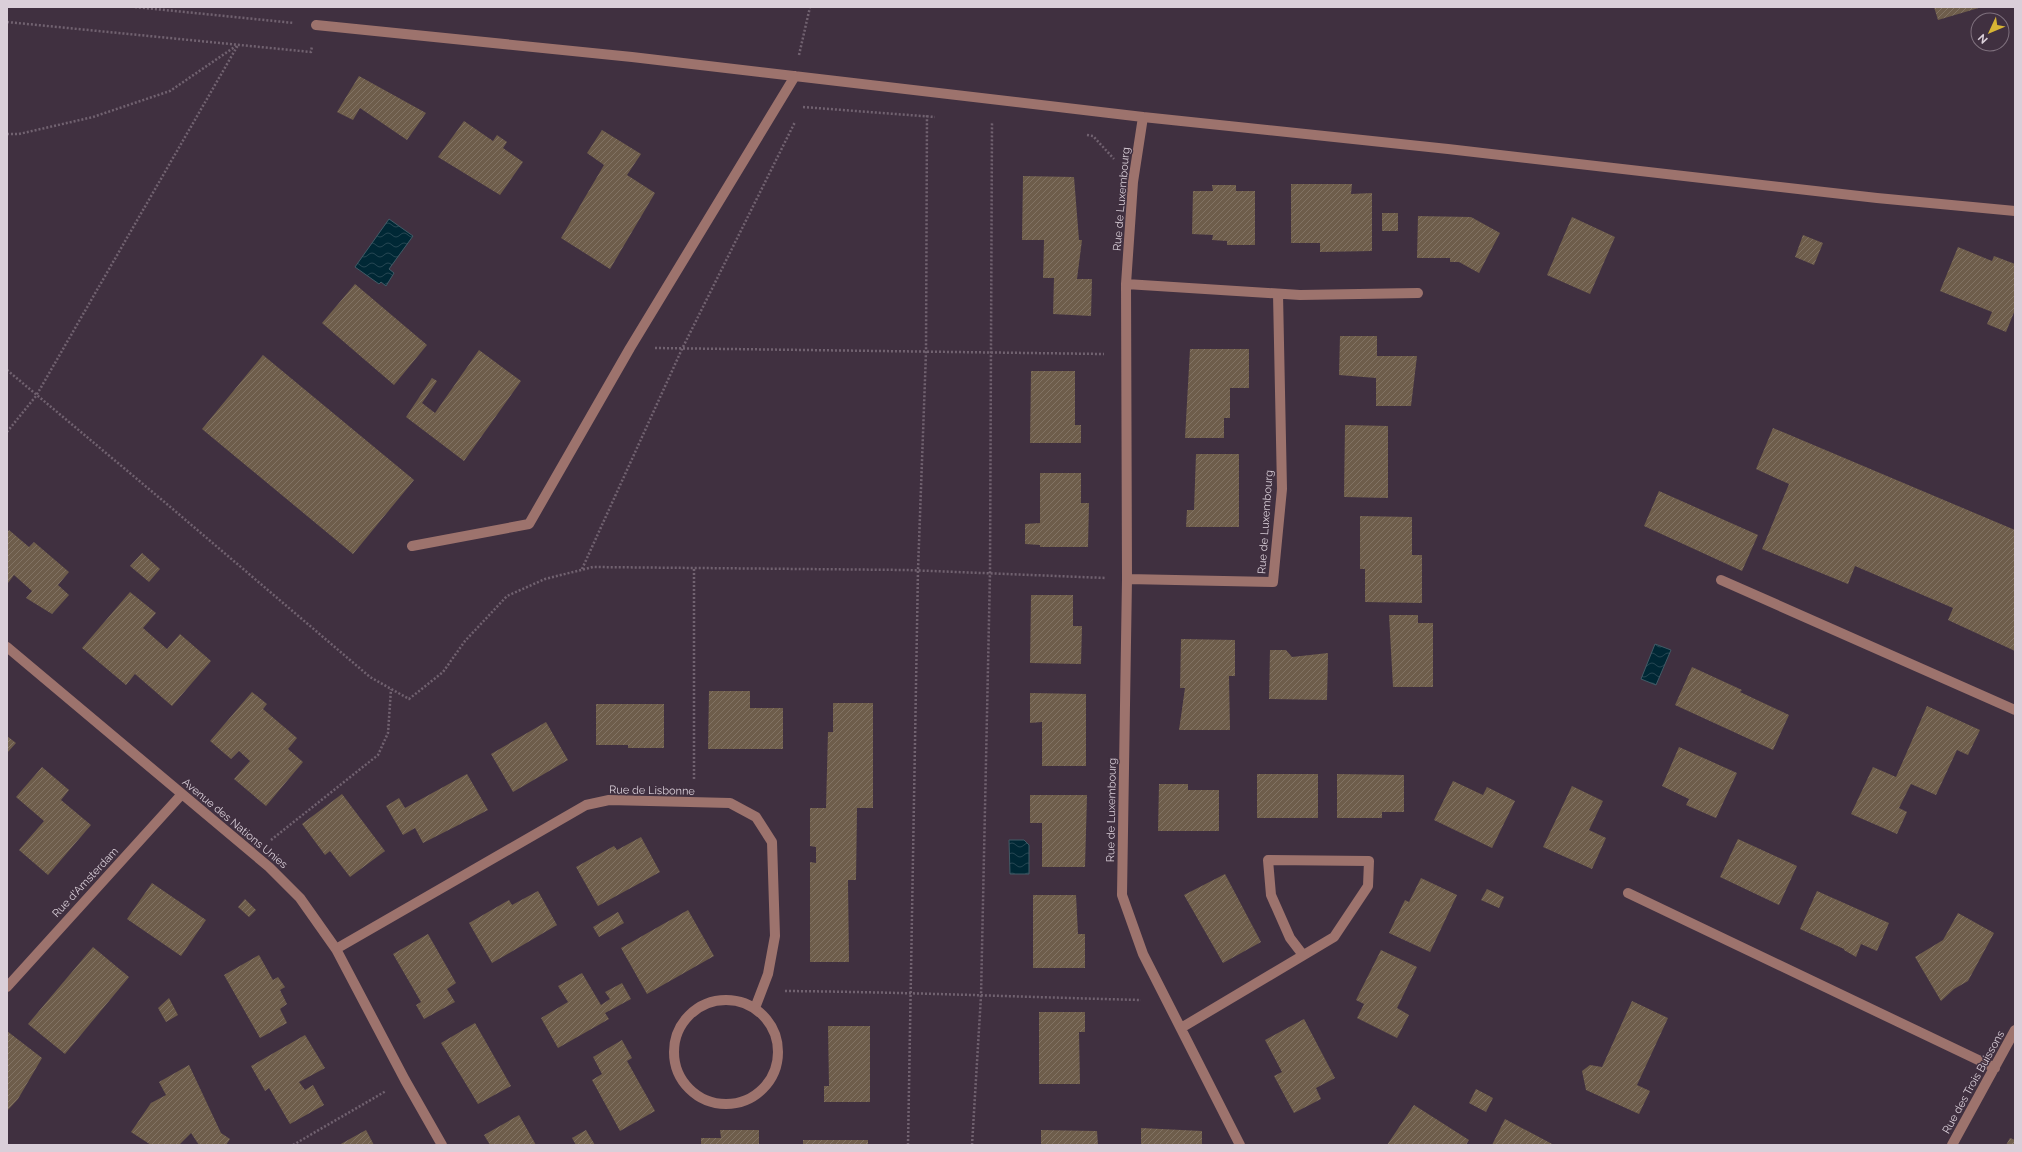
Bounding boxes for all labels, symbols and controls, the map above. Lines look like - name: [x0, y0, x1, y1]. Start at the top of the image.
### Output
- north arrow: [1970, 12, 2010, 52]
- text: N: [1976, 31, 1991, 46]
- street label: Rue de Luxembourg: [1110, 147, 1133, 251]
- street label: Rue de Luxembourg: [1255, 470, 1276, 574]
- street label: Rue de Luxembourg: [1104, 758, 1119, 862]
- street label: Avenue des Nations Unies: [179, 776, 290, 871]
- street label: Rue de Lisbonne: [609, 783, 696, 798]
- street label: Rue d'Amsterdam: [50, 845, 121, 920]
- street label: Rue des Trois Buissons: [1940, 1029, 2007, 1136]

